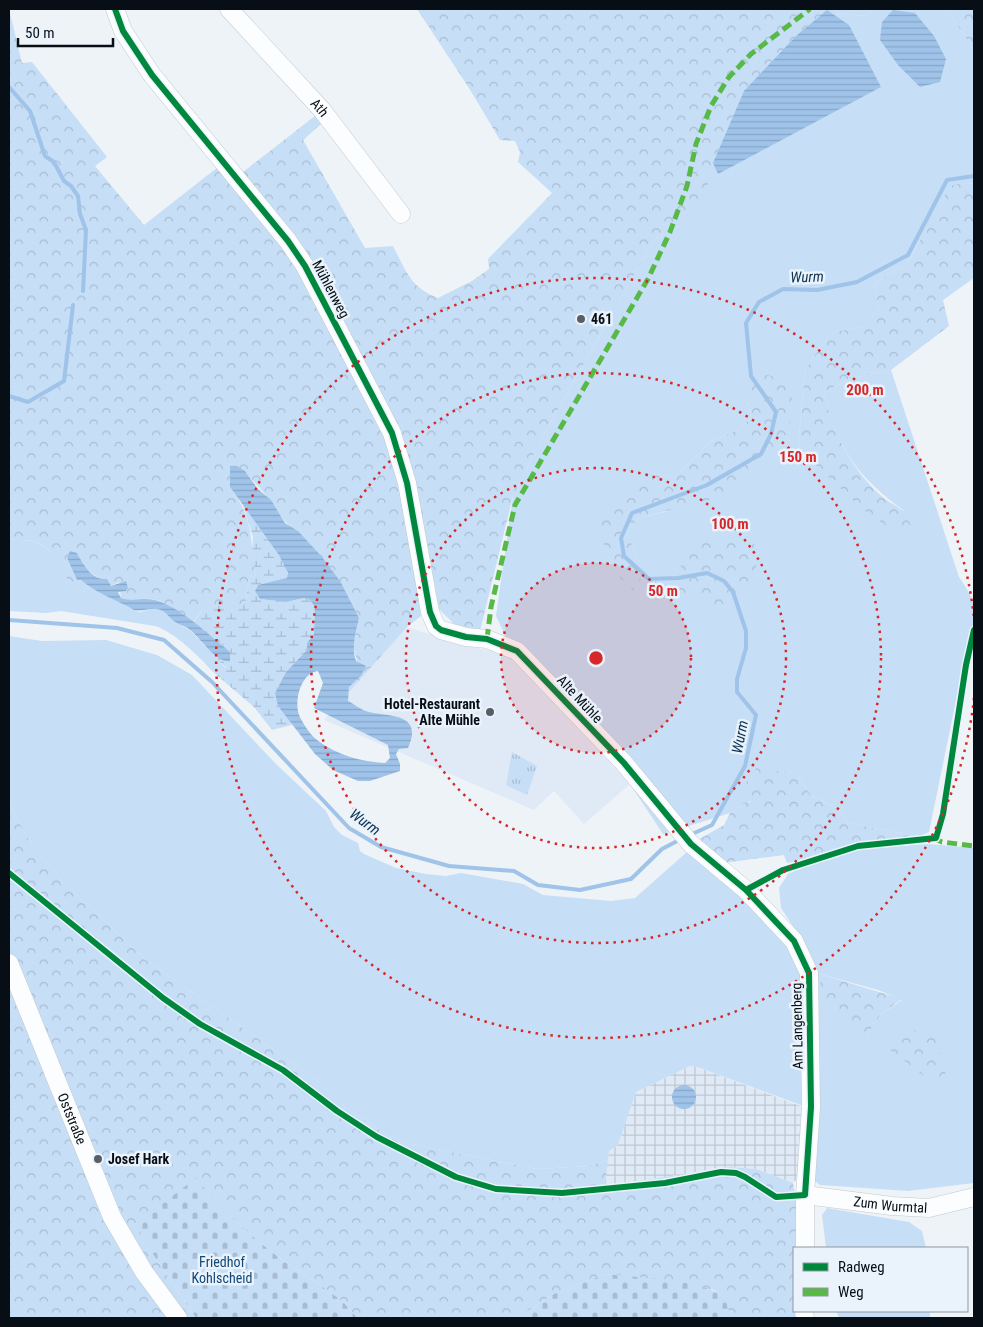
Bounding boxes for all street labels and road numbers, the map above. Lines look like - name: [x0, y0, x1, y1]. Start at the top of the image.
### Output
- street label: Ath: [307, 95, 332, 120]
- street label: Mühlenweg: [309, 257, 353, 321]
- street label: Alte Mühle: [554, 672, 606, 726]
- street label: Am Langenberg: [788, 982, 806, 1070]
- street label: Oststraße: [55, 1091, 90, 1147]
- street label: Zum Wurmtal: [853, 1193, 928, 1216]

